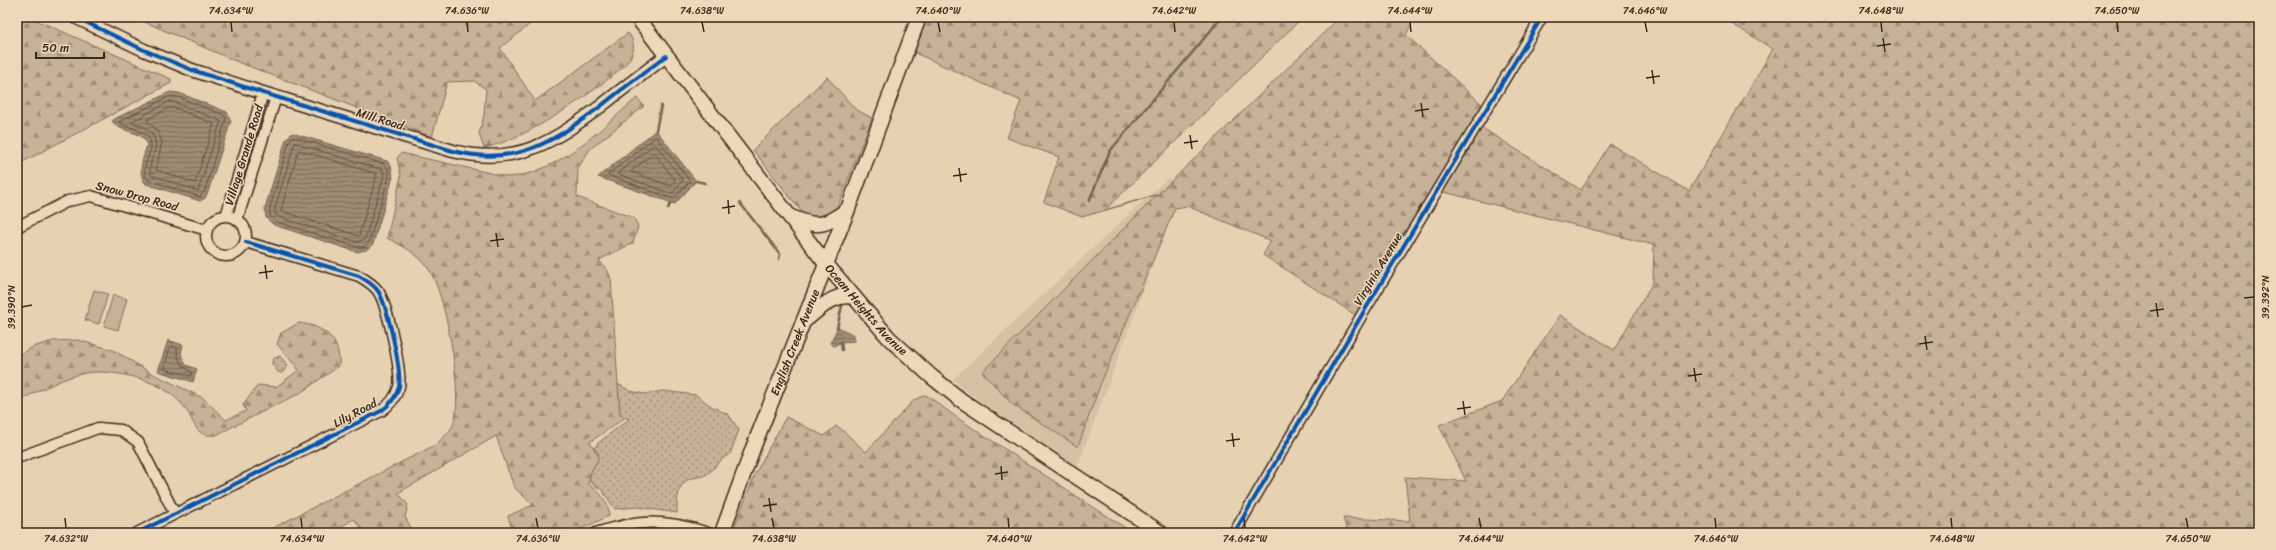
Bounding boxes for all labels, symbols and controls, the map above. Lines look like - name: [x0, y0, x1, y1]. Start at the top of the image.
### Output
- text: 74.634°W: [209, 2, 253, 20]
- text: 74.636°W: [445, 2, 489, 20]
- text: 74.638°W: [680, 2, 724, 20]
- text: 74.640°W: [915, 2, 961, 20]
- text: 74.642°W: [1152, 2, 1197, 20]
- text: 74.644°W: [1387, 2, 1433, 20]
- text: 74.646°W: [1623, 2, 1668, 20]
- text: 74.648°W: [1859, 2, 1904, 20]
- text: 74.650°W: [2094, 2, 2140, 20]
- scale bar: [36, 34, 104, 60]
- text: 50 m: [42, 37, 69, 59]
- street label: Village Grande Road: [218, 100, 270, 208]
- street label: Mill Road: [353, 101, 407, 137]
- street label: Snow Drop Road: [93, 174, 181, 218]
- street label: Virginia Avenue: [1347, 228, 1409, 310]
- street label: Ocean Heights Avenue: [819, 259, 913, 361]
- text: 39.392°N: [2257, 275, 2275, 319]
- text: 39.390°N: [3, 285, 21, 329]
- street label: English Creek Avenue: [764, 286, 826, 399]
- street label: Lily Road: [329, 392, 382, 434]
- text: 74.632°W: [44, 530, 88, 548]
- text: 74.634°W: [280, 530, 324, 548]
- text: 74.636°W: [516, 530, 560, 548]
- text: 74.638°W: [752, 530, 796, 548]
- text: 74.640°W: [986, 530, 1032, 548]
- text: 74.642°W: [1223, 530, 1268, 548]
- text: 74.644°W: [1458, 530, 1504, 548]
- text: 74.646°W: [1694, 530, 1739, 548]
- text: 74.648°W: [1930, 530, 1975, 548]
- text: 74.650°W: [2165, 530, 2211, 548]

